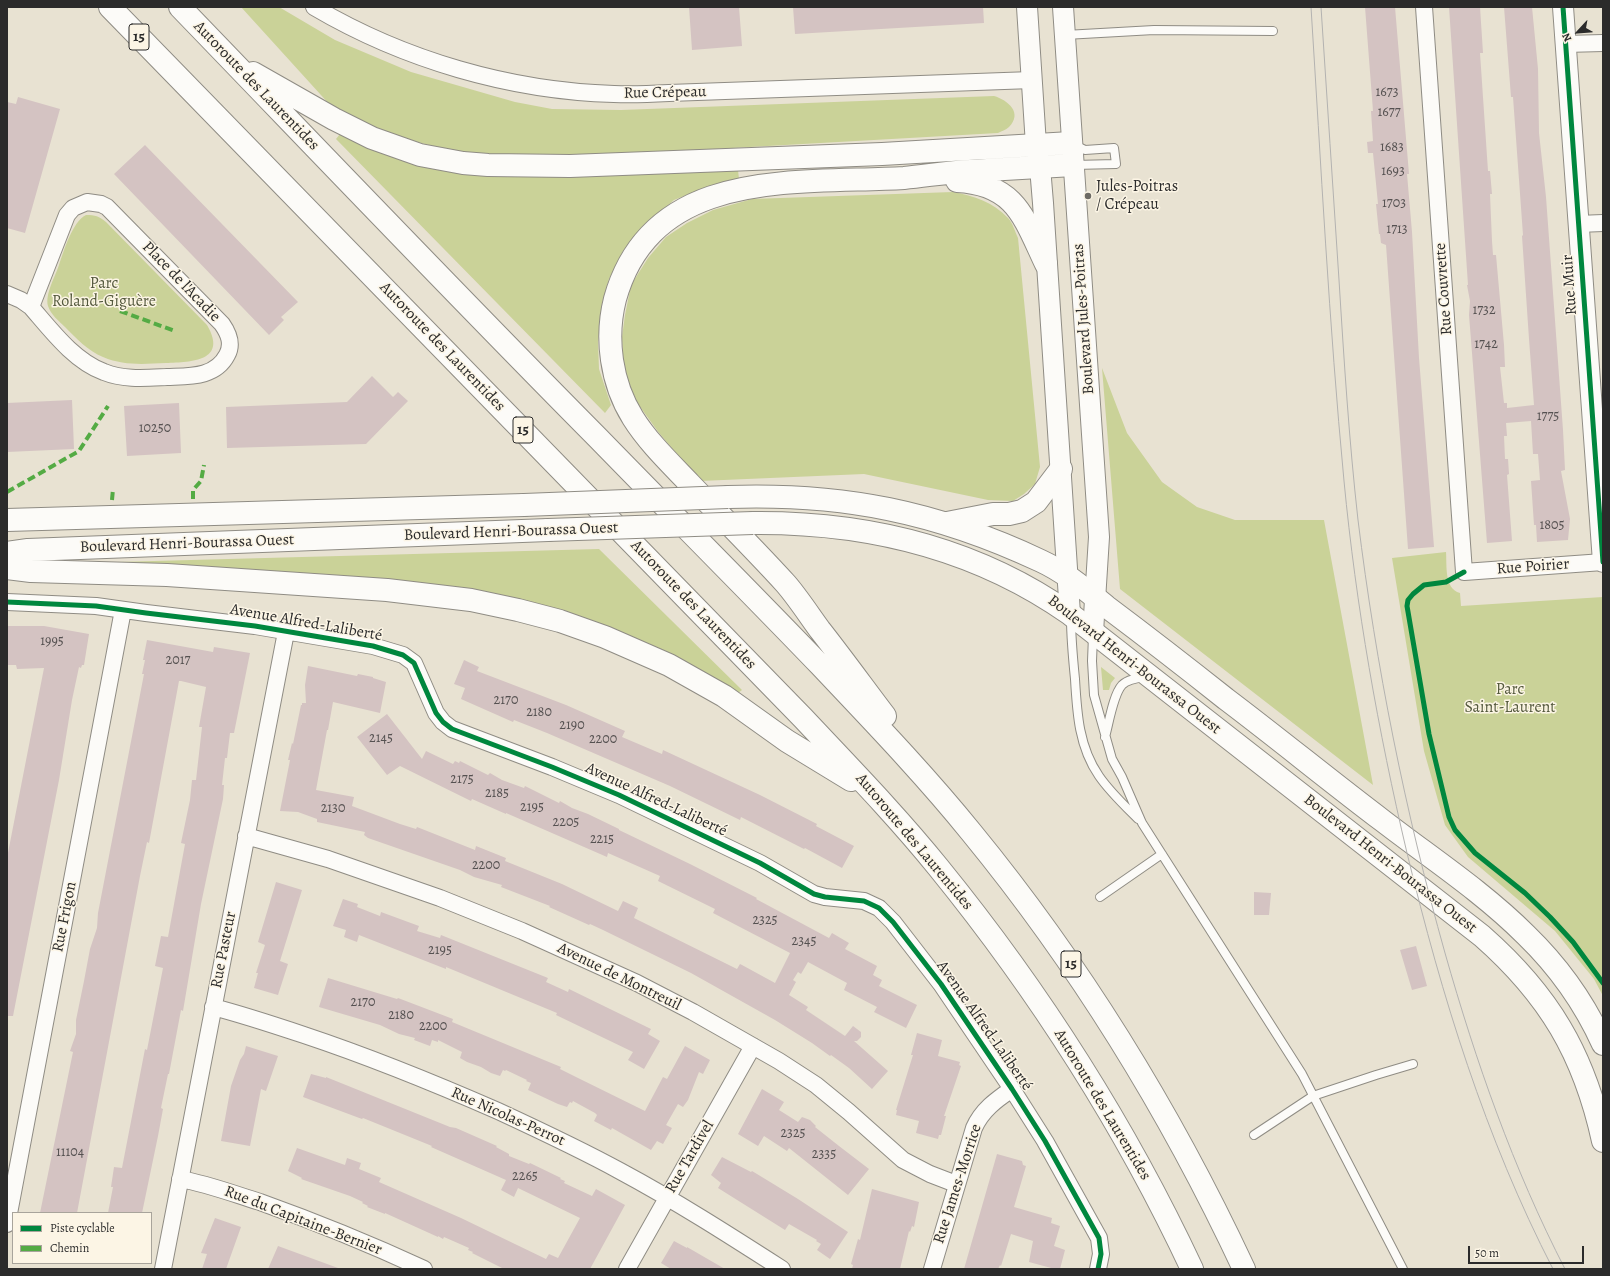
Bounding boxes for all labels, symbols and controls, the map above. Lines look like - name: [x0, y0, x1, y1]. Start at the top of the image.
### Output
- north arrow: [1558, 12, 1598, 52]
- street label: Autoroute des Laurentides: [189, 17, 323, 155]
- road number: 15: [129, 24, 149, 50]
- text: N: [1558, 31, 1575, 44]
- street label: Rue Crépeau: [623, 83, 707, 103]
- house number: 1673: [1376, 85, 1398, 101]
- house number: 1677: [1377, 105, 1401, 121]
- house number: 1683: [1380, 140, 1404, 156]
- house number: 1693: [1381, 164, 1405, 180]
- place label: Jules-Poitras / Crépeau: [1096, 177, 1178, 215]
- marker: Jules-Poitras / Crépeau: [1083, 191, 1093, 201]
- house number: 1703: [1382, 196, 1406, 212]
- house number: 1713: [1386, 222, 1408, 238]
- street label: Place de l'Acadie: [138, 238, 224, 326]
- street label: Rue Couvrette: [1431, 242, 1457, 336]
- street label: Boulevard Jules-Poitras: [1069, 243, 1099, 395]
- street label: Rue Muir: [1558, 254, 1582, 316]
- park label: Parc Roland-Giguère: [52, 274, 156, 312]
- street label: Autoroute des Laurentides: [375, 278, 509, 416]
- house number: 1732: [1472, 303, 1496, 319]
- house number: 1742: [1474, 337, 1498, 353]
- house number: 1775: [1537, 409, 1559, 425]
- road number: 15: [513, 417, 533, 443]
- house number: 10250: [139, 421, 171, 437]
- house number: 1805: [1539, 518, 1565, 534]
- street label: Boulevard Henri-Bourassa Ouest: [403, 519, 619, 545]
- street label: Boulevard Henri-Bourassa Ouest: [79, 531, 295, 557]
- street label: Autoroute des Laurentides: [626, 536, 760, 674]
- street label: Rue Poirier: [1496, 555, 1570, 579]
- street label: Boulevard Henri-Bourassa Ouest: [1044, 591, 1224, 739]
- street label: Avenue Alfred-Laliberté: [228, 600, 384, 646]
- house number: 1995: [40, 634, 64, 650]
- house number: 2017: [166, 653, 190, 669]
- park label: Parc Saint-Laurent: [1464, 680, 1556, 718]
- house number: 2170: [494, 693, 518, 709]
- house number: 2180: [526, 705, 552, 721]
- house number: 2190: [559, 718, 585, 734]
- house number: 2145: [369, 731, 393, 747]
- house number: 2200: [589, 732, 617, 748]
- street label: Avenue Alfred-Laliberté: [582, 759, 730, 841]
- street label: Autoroute des Laurentides: [851, 770, 977, 914]
- house number: 2175: [450, 772, 474, 788]
- house number: 2185: [485, 786, 509, 802]
- street label: Boulevard Henri-Bourassa Ouest: [1300, 790, 1480, 938]
- house number: 2195: [520, 800, 544, 816]
- house number: 2130: [321, 801, 345, 817]
- house number: 2205: [553, 815, 579, 831]
- house number: 2215: [590, 832, 614, 848]
- house number: 2200: [472, 858, 500, 874]
- street label: Rue Frigon: [49, 880, 81, 954]
- street label: Rue Pasteur: [207, 910, 241, 990]
- house number: 2325: [752, 913, 778, 929]
- house number: 2345: [792, 934, 816, 950]
- street label: Avenue de Montreuil: [554, 939, 684, 1015]
- house number: 2195: [428, 943, 452, 959]
- road number: 15: [1061, 951, 1081, 977]
- street label: Avenue Alfred-Laliberté: [932, 957, 1036, 1095]
- house number: 2170: [351, 995, 375, 1011]
- house number: 2180: [388, 1008, 414, 1024]
- house number: 2200: [419, 1019, 447, 1035]
- street label: Autoroute des Laurentides: [1049, 1026, 1155, 1184]
- street label: Rue Nicolas-Perrot: [448, 1083, 568, 1151]
- street label: Rue Tardivel: [662, 1117, 718, 1197]
- street label: Rue James-Morrice: [930, 1122, 986, 1246]
- house number: 2325: [780, 1126, 806, 1142]
- house number: 11104: [56, 1145, 84, 1161]
- house number: 2335: [812, 1147, 836, 1163]
- house number: 2265: [512, 1169, 538, 1185]
- street label: Rue du Capitaine-Bernier: [222, 1182, 384, 1260]
- legend: [12, 1212, 152, 1264]
- text: Piste cyclable: [50, 1220, 115, 1236]
- scale bar: [1470, 1238, 1586, 1264]
- text: Chemin: [50, 1240, 89, 1256]
- text: 50 m: [1475, 1245, 1499, 1261]

